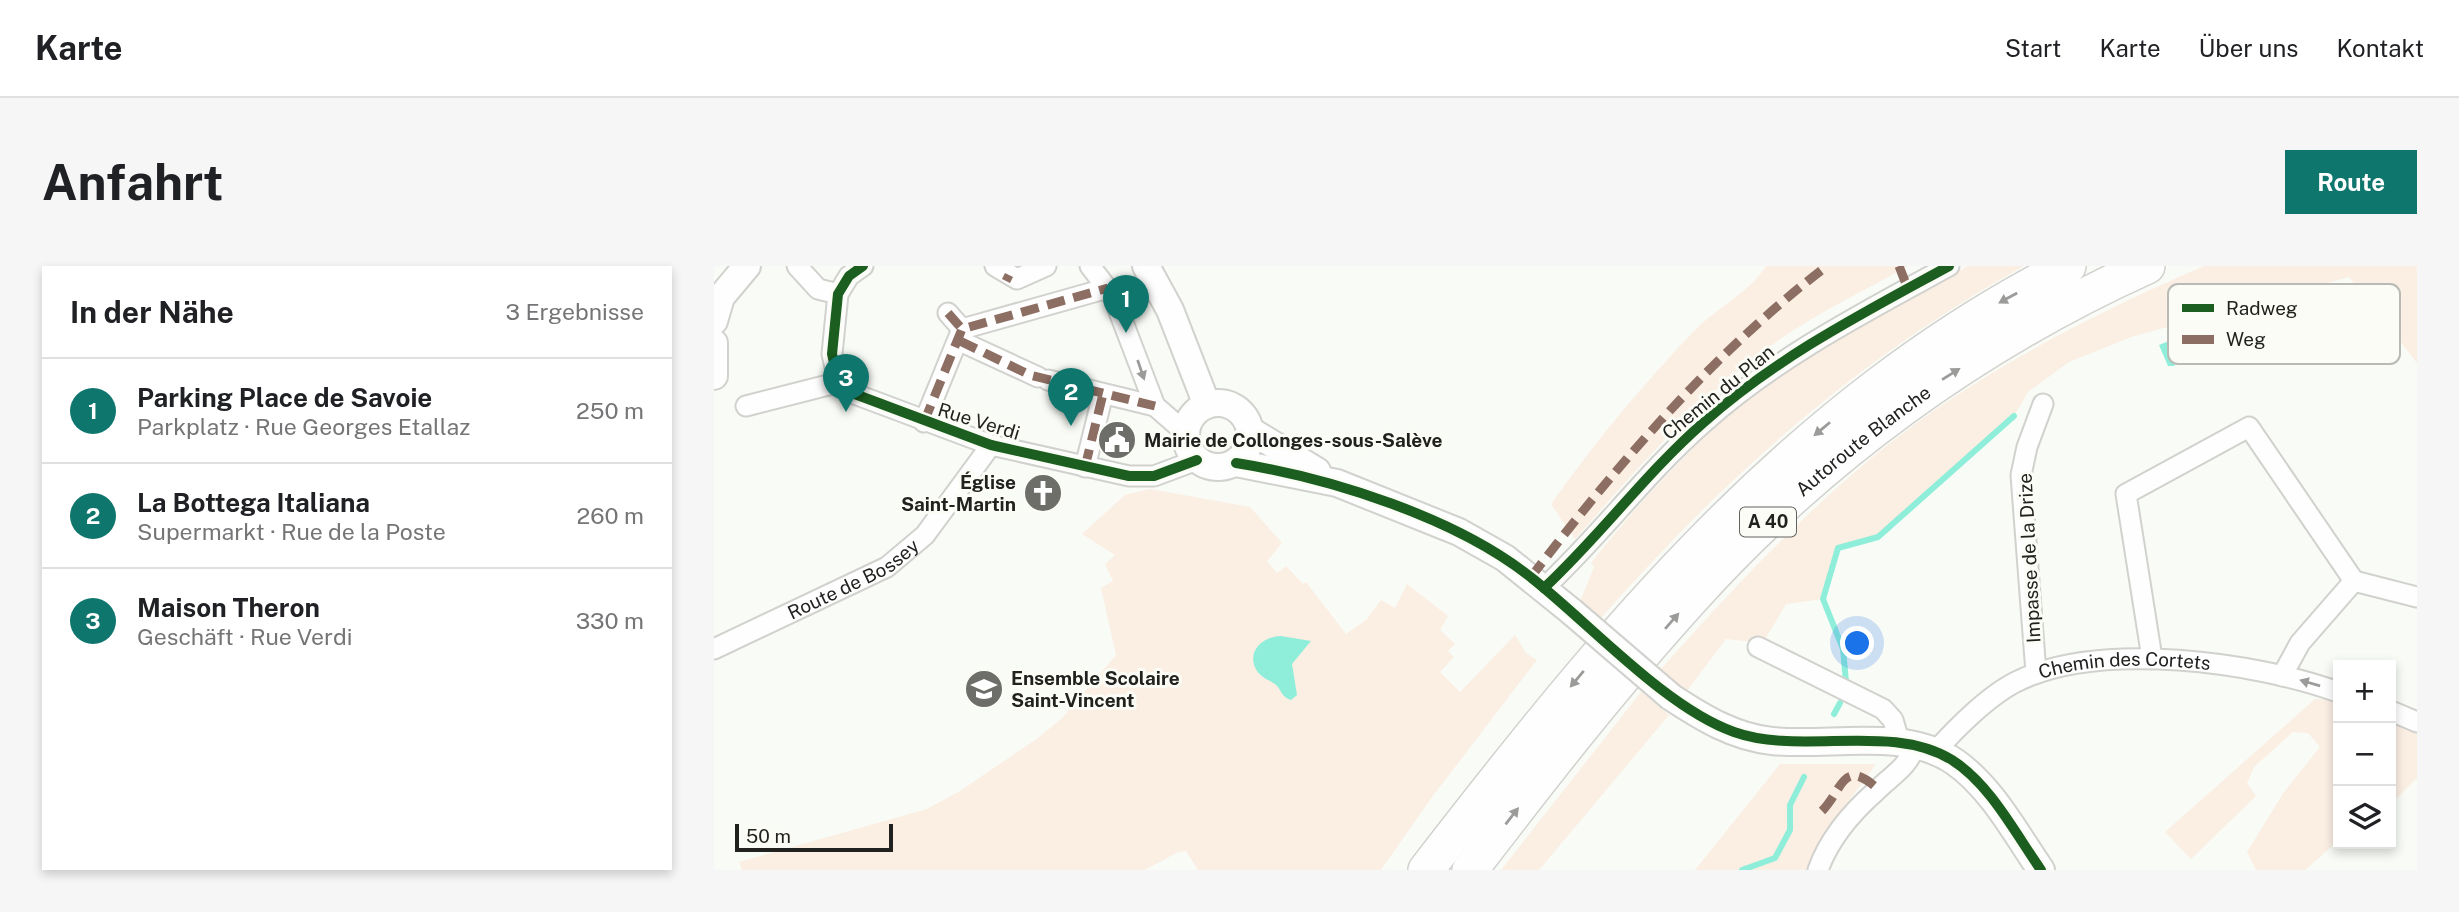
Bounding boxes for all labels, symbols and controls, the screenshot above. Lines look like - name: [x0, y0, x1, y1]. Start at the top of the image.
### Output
- text: Karte: [35, 29, 123, 67]
- text: Start: [2005, 34, 2061, 62]
- text: Karte: [2099, 34, 2161, 62]
- text: Über uns: [2199, 34, 2298, 62]
- text: Kontakt: [2336, 34, 2424, 62]
- button: Route: [2285, 150, 2417, 214]
- text: Anfahrt: [42, 153, 223, 211]
- pin: 1: [1103, 275, 1149, 333]
- legend: [2168, 284, 2400, 364]
- one-way arrow: [1998, 293, 2018, 304]
- text: In der Nähe: [70, 294, 234, 330]
- text: Radweg: [2226, 297, 2298, 319]
- text: 3 Ergebnisse: [505, 298, 644, 325]
- text: Weg: [2226, 328, 2266, 350]
- street label: Chemin du Plan: [1658, 340, 1778, 444]
- pin: 3: [823, 354, 869, 412]
- one-way arrow: [1136, 360, 1147, 381]
- one-way arrow: [1942, 367, 1961, 380]
- pin: 2: [1048, 368, 1094, 426]
- street label: Autoroute Blanche: [1791, 381, 1935, 501]
- text: Parking Place de Savoie: [137, 382, 432, 413]
- text: 1: [88, 397, 98, 424]
- text: 250 m: [576, 397, 644, 424]
- street label: Rue Verdi: [935, 398, 1023, 444]
- text: Parkplatz · Rue Georges Etallaz: [137, 413, 470, 440]
- public building icon: Mairie de Collonges-sous-Salève: [1096, 419, 1138, 461]
- one-way arrow: [1814, 421, 1831, 436]
- place label: Mairie de Collonges-sous-Salève: [1144, 429, 1443, 451]
- place label: Église Saint-Martin: [901, 471, 1016, 515]
- church icon: Église Saint-Martin: [1022, 472, 1064, 514]
- street label: Impasse de la Drize: [2014, 472, 2044, 644]
- text: La Bottega Italiana: [137, 487, 370, 518]
- text: 2: [86, 502, 100, 529]
- text: 260 m: [577, 502, 644, 529]
- road number: A 40: [1740, 508, 1796, 536]
- text: Supermarkt · Rue de la Poste: [137, 518, 446, 545]
- street label: Route de Bossey: [784, 534, 923, 624]
- text: Maison Theron: [137, 592, 320, 623]
- text: 3: [85, 607, 101, 634]
- text: 330 m: [576, 607, 644, 634]
- one-way arrow: [1663, 613, 1679, 630]
- text: Geschäft · Rue Verdi: [137, 623, 353, 650]
- your location: [1840, 626, 1874, 660]
- street label: Chemin des Cortets: [2036, 648, 2212, 683]
- map controls: [2333, 660, 2396, 849]
- button: +: [2333, 660, 2396, 723]
- place label: Ensemble Scolaire Saint-Vincent: [1011, 667, 1180, 711]
- school or university icon: Ensemble Scolaire Saint-Vincent: [963, 668, 1005, 710]
- one-way arrow: [1570, 669, 1585, 687]
- one-way arrow: [2299, 677, 2321, 688]
- button: −: [2333, 723, 2396, 786]
- button: layers: [2333, 786, 2396, 849]
- one-way arrow: [1504, 807, 1518, 825]
- scale bar: [735, 821, 892, 853]
- text: 50 m: [746, 825, 791, 847]

